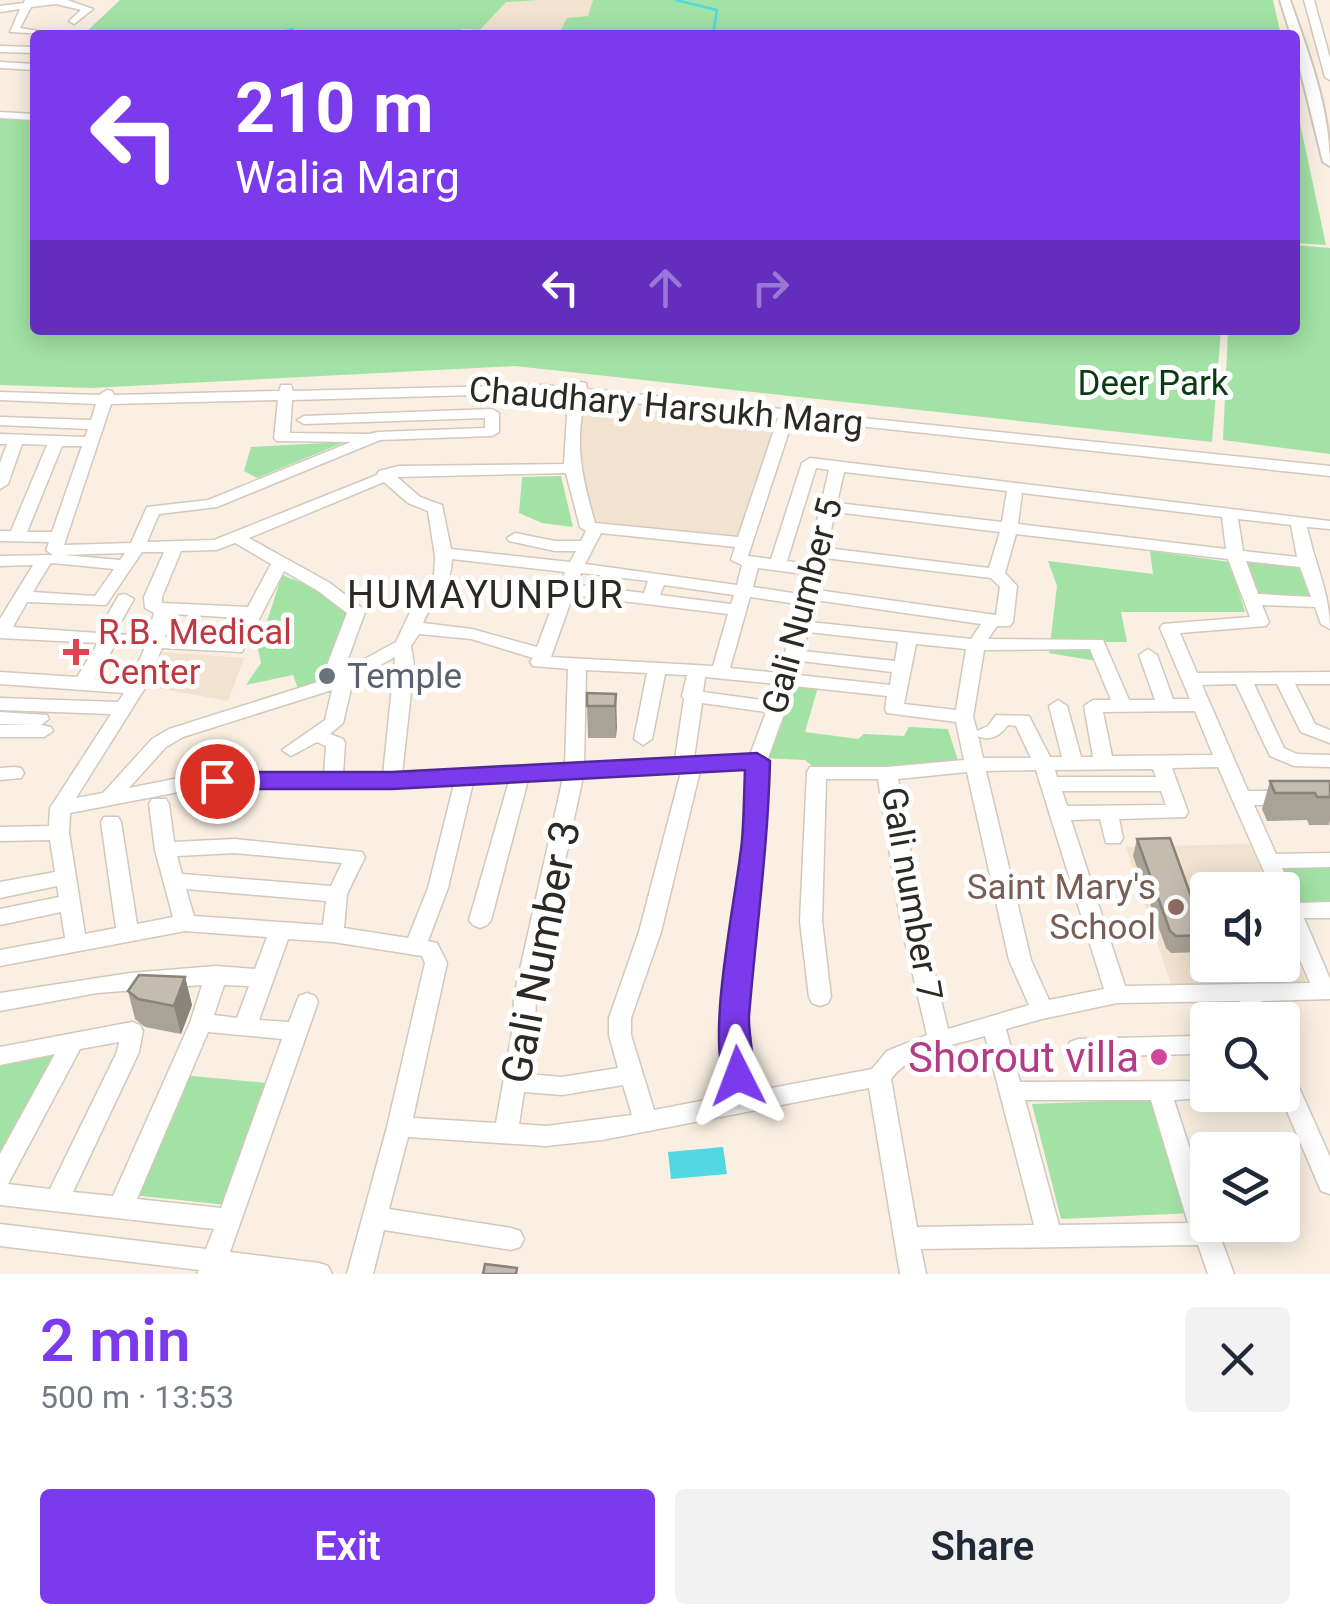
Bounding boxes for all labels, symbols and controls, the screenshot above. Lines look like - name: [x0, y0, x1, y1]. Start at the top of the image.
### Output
- text: 210 m: [235, 67, 434, 149]
- icon: left: [70, 70, 200, 200]
- text: Walia Marg: [235, 151, 460, 204]
- icon: left: [533, 260, 588, 315]
- icon: ahead: [638, 260, 693, 315]
- icon: right: [743, 260, 798, 315]
- park label: Deer Park: [1077, 363, 1229, 404]
- street label: Chaudhary Harsukh Marg: [467, 369, 865, 444]
- street label: Gali Number 5: [754, 494, 851, 719]
- district label: HUMAYUNPUR: [347, 573, 625, 617]
- place label: R.B. Medical Center: [98, 612, 292, 693]
- marker: R.B. Medical Center: [63, 639, 89, 665]
- place label: Temple: [347, 656, 462, 697]
- marker: Temple: [316, 665, 338, 687]
- pin: [175, 739, 260, 824]
- icon: arrive: [190, 754, 245, 809]
- street label: Gali number 7: [873, 784, 950, 1004]
- street label: Gali Number 3: [491, 817, 590, 1088]
- place label: Saint Mary's School: [967, 867, 1156, 948]
- map controls: [1190, 872, 1300, 1242]
- button: sound: [1190, 872, 1300, 982]
- marker: Saint Mary's School: [1165, 896, 1187, 918]
- button: search: [1190, 1002, 1300, 1112]
- position arrow: [686, 1024, 790, 1128]
- place label: Shorout villa: [908, 1033, 1139, 1082]
- marker: Shorout villa: [1148, 1046, 1170, 1068]
- button: layers: [1190, 1132, 1300, 1242]
- text: 2 min: [40, 1305, 190, 1376]
- button: close: [1185, 1307, 1290, 1412]
- text: 500 m · 13:53: [40, 1378, 234, 1416]
- button: Exit: [40, 1489, 655, 1604]
- button: Share: [675, 1489, 1290, 1604]

